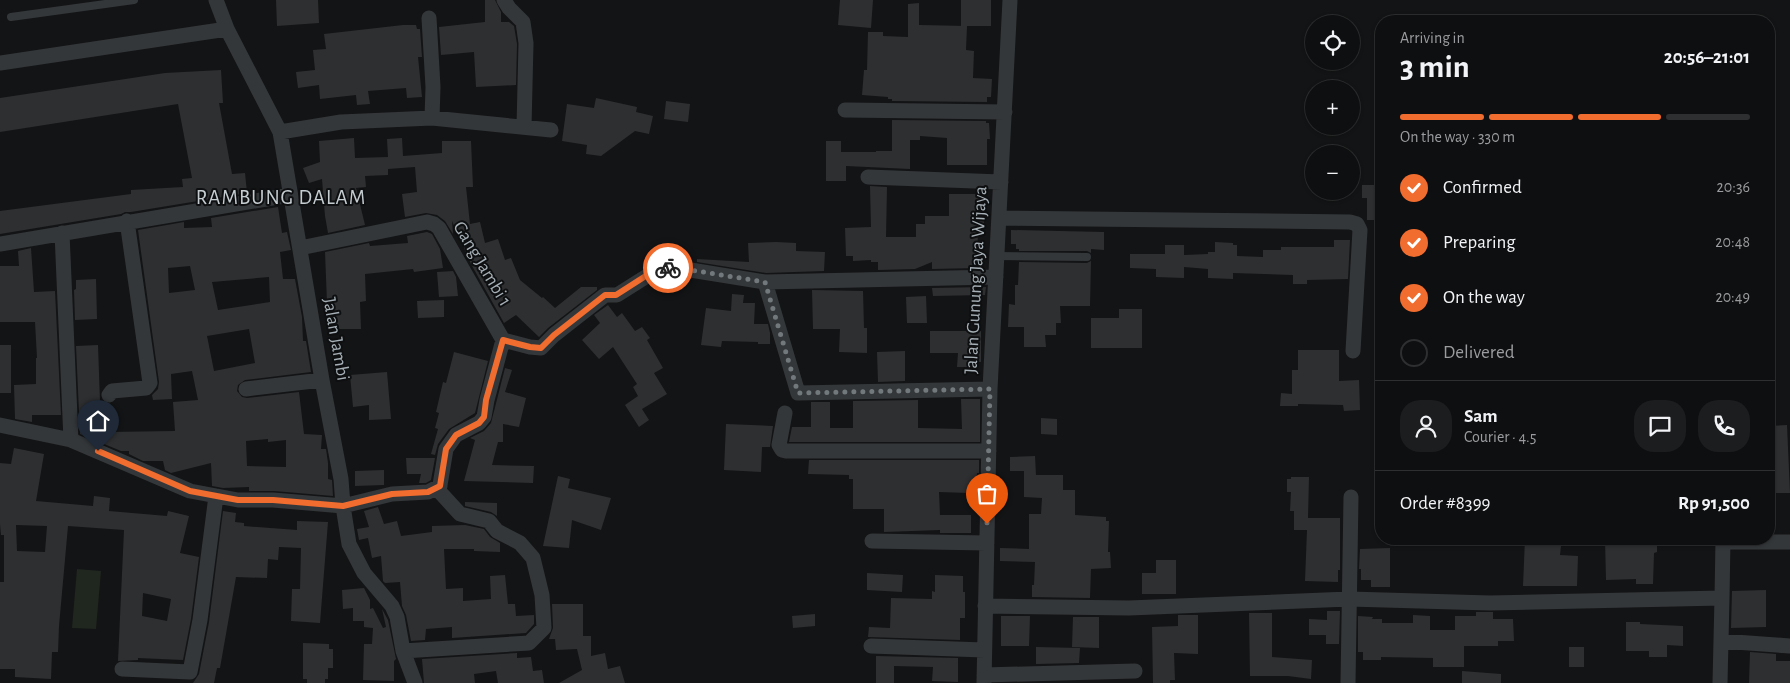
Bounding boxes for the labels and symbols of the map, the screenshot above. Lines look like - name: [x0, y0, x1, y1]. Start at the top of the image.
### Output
- street label: Jalan Gunung Jaya Wijaya: [962, 185, 990, 374]
- district label: RAMBUNG DALAM: [196, 187, 366, 208]
- street label: Gang Jambi 1: [449, 218, 515, 310]
- courier: [643, 243, 693, 293]
- street label: Jalan Jambi: [319, 296, 353, 382]
- pin: [77, 400, 119, 451]
- pin: [966, 473, 1008, 524]

